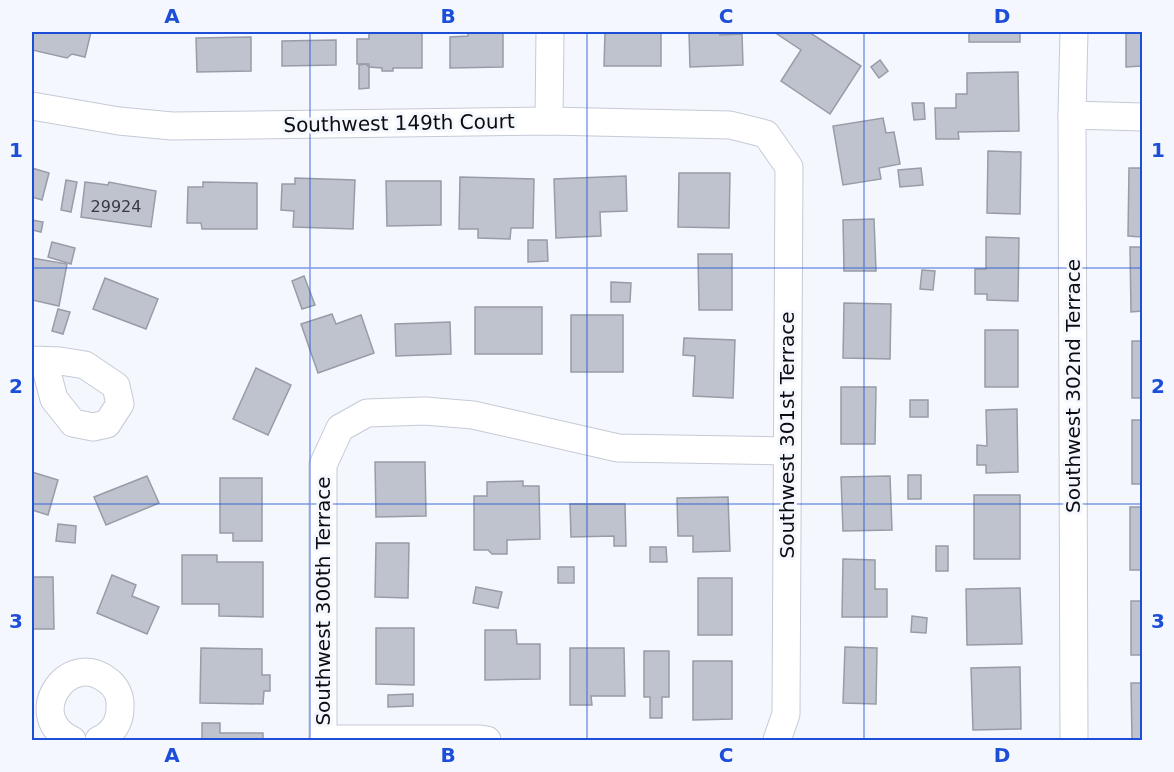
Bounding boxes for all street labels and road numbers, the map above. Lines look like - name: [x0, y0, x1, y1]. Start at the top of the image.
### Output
- street label: Southwest 149th Court: [283, 109, 515, 137]
- street label: Southwest 302nd Terrace: [1061, 259, 1085, 513]
- street label: Southwest 301st Terrace: [775, 312, 799, 558]
- street label: Southwest 300th Terrace: [311, 476, 335, 726]

